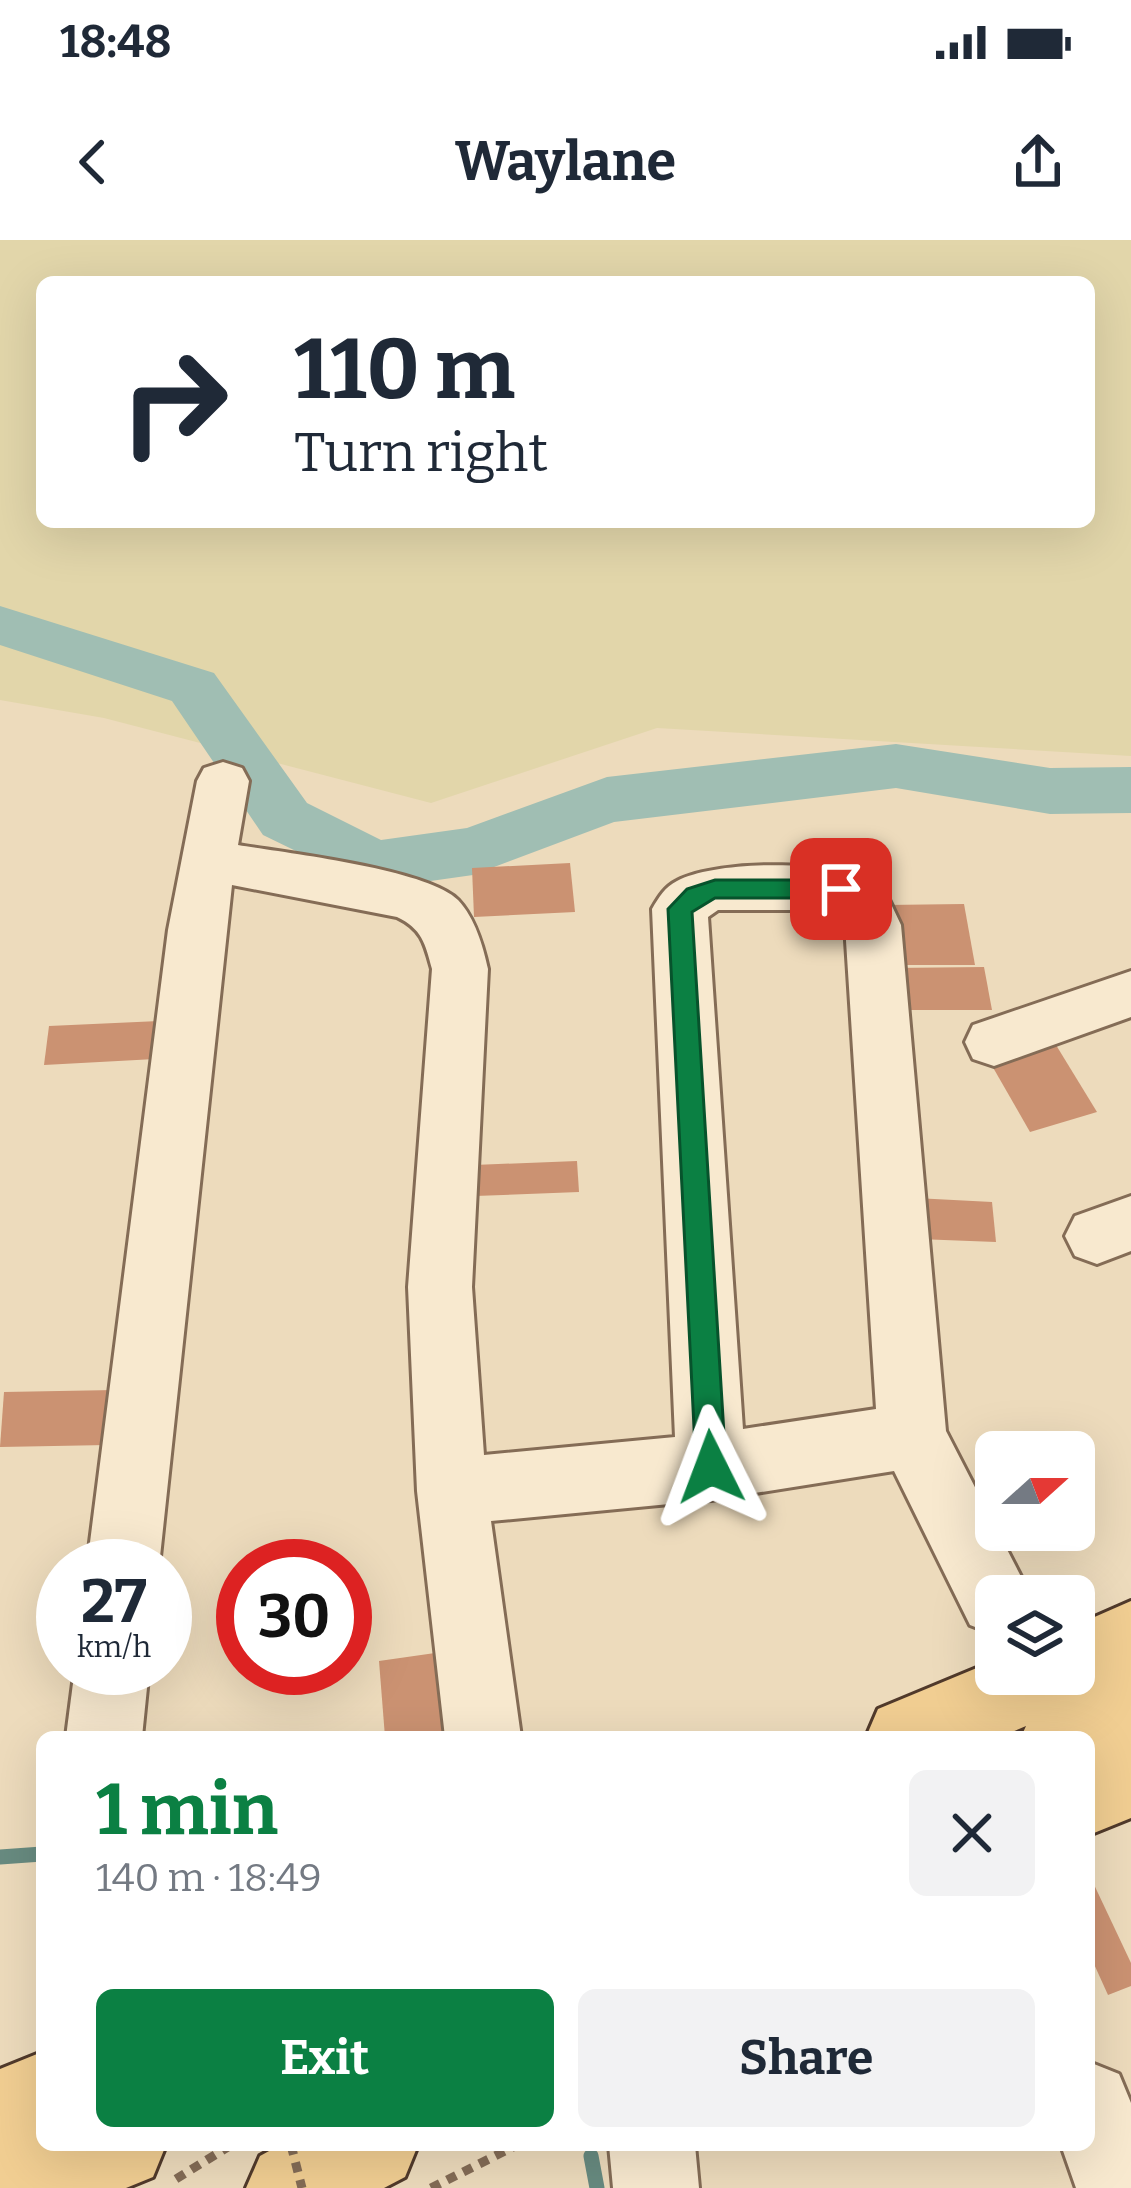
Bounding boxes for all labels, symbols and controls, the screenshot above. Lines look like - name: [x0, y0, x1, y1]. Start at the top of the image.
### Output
- text: 18:48: [60, 15, 172, 69]
- icon: back: [60, 129, 126, 195]
- icon: share: [1005, 129, 1071, 195]
- text: Waylane: [455, 130, 676, 194]
- text: 110 m: [294, 319, 515, 420]
- icon: right: [96, 324, 252, 480]
- text: Turn right: [294, 421, 548, 485]
- pin: [790, 838, 892, 940]
- icon: arrive: [808, 856, 874, 922]
- position arrow: [648, 1404, 774, 1530]
- north arrow: [975, 1431, 1095, 1551]
- map controls: [975, 1431, 1095, 1695]
- speed limit sign: 30: [216, 1539, 372, 1695]
- text: 27: [81, 1566, 147, 1638]
- button: layers: [975, 1575, 1095, 1695]
- text: km/h: [77, 1629, 151, 1665]
- text: 1 min: [96, 1767, 278, 1853]
- button: close: [909, 1770, 1035, 1896]
- text: 140 m · 18:49: [96, 1855, 322, 1901]
- button: Exit: [96, 1989, 554, 2127]
- button: Share: [578, 1989, 1035, 2127]

